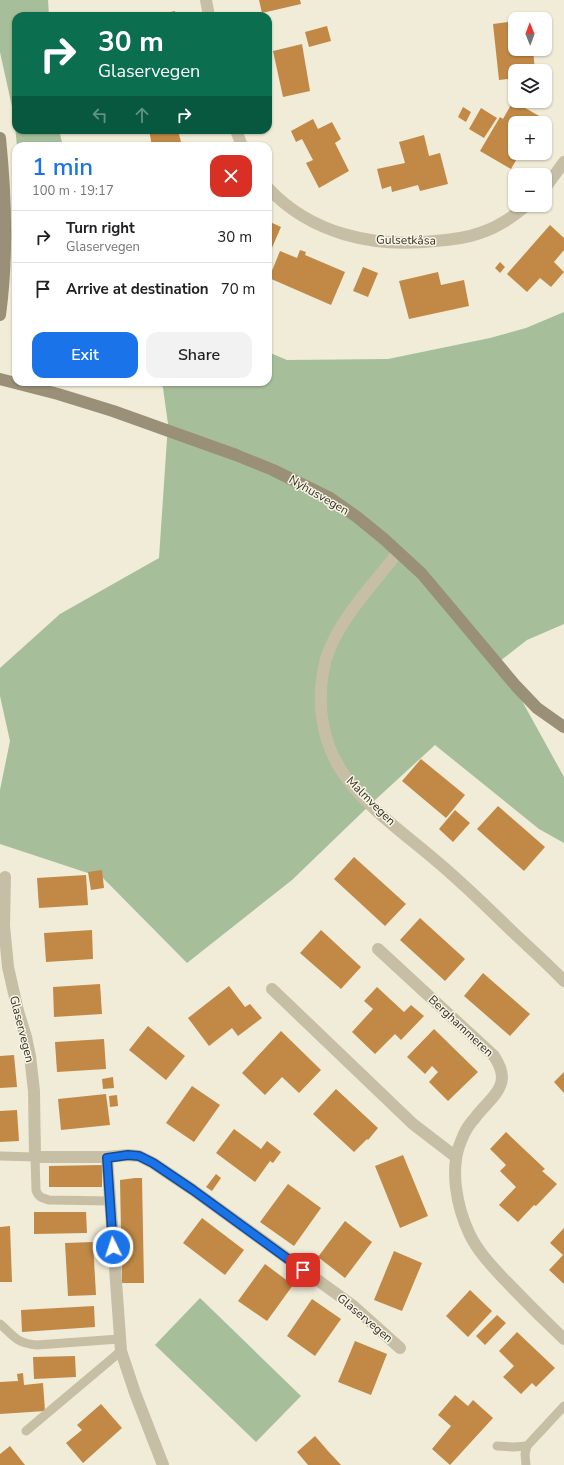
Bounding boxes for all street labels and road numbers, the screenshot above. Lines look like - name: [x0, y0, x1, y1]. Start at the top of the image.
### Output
- street label: Gulsetkåsa: [376, 231, 436, 249]
- street label: Nyhusvegen: [286, 471, 352, 519]
- street label: Malmvegen: [343, 773, 399, 829]
- street label: Berghammeren: [425, 992, 497, 1060]
- street label: Glaservegen: [6, 994, 38, 1064]
- street label: Glaservegen: [334, 1290, 396, 1346]

